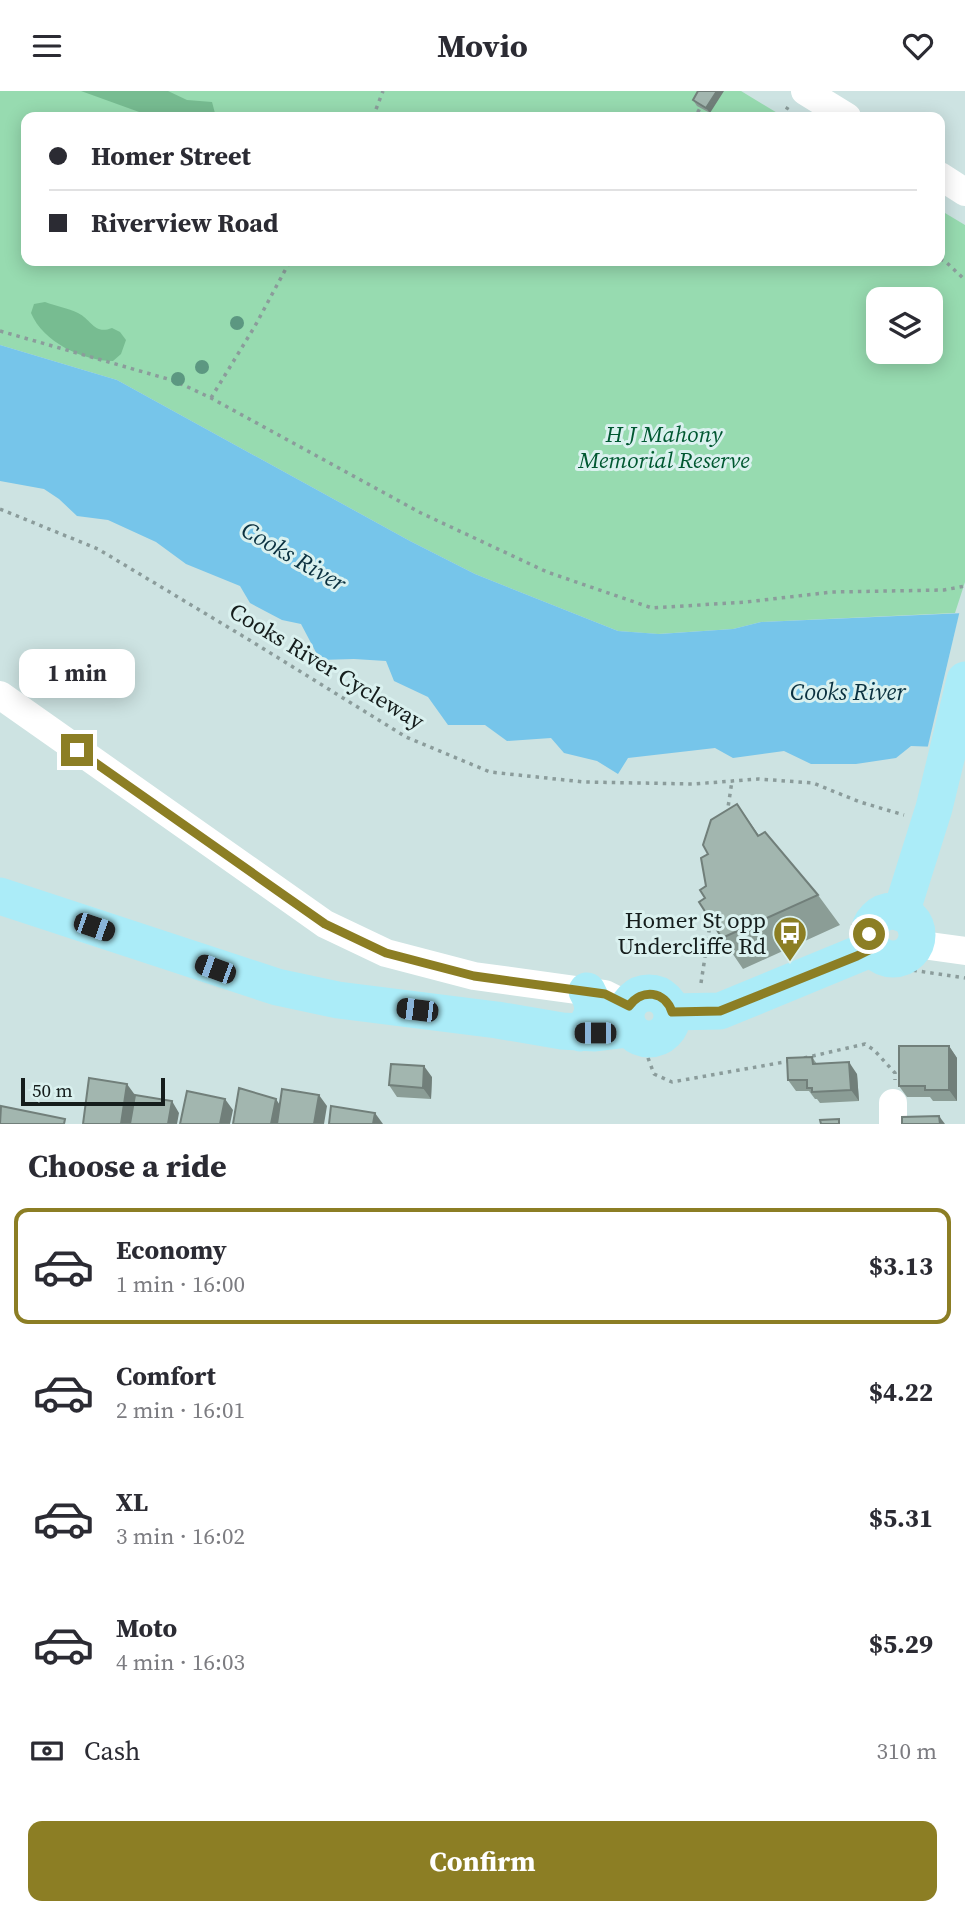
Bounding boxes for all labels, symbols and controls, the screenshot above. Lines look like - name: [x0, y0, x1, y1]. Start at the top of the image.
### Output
- text: Movio: [437, 24, 528, 68]
- icon: menu: [28, 27, 66, 65]
- icon: heart: [899, 27, 937, 65]
- text: Homer Street: [91, 138, 251, 174]
- text: Riverview Road: [91, 205, 278, 241]
- map controls: [866, 287, 943, 364]
- button: layers: [866, 287, 943, 364]
- park label: H J Mahony Memorial Reserve: [577, 418, 750, 476]
- water label: Cooks River: [236, 513, 354, 600]
- street label: Cooks River Cycleway: [223, 595, 431, 737]
- callout: 1 min: [19, 649, 135, 697]
- text: 1 min: [47, 657, 107, 689]
- water label: Cooks River: [790, 675, 907, 708]
- route end: [61, 734, 93, 766]
- place label: Homer St opp Undercliffe Rd: [617, 904, 766, 962]
- car: [71, 910, 118, 944]
- bus stop icon: Homer St opp Undercliffe Rd: [771, 914, 809, 963]
- route start: [853, 918, 885, 950]
- car: [192, 952, 239, 986]
- car: [395, 997, 440, 1023]
- car: [575, 1023, 617, 1044]
- scale bar: [21, 1075, 164, 1107]
- text: 50 m: [32, 1077, 73, 1103]
- text: Choose a ride: [28, 1144, 227, 1188]
- text: Economy: [116, 1232, 227, 1268]
- icon: car: [32, 1235, 95, 1298]
- text: $3.13: [869, 1248, 933, 1284]
- text: 1 min · 16:00: [116, 1268, 245, 1300]
- text: Comfort: [116, 1358, 216, 1394]
- icon: car: [32, 1361, 95, 1424]
- text: $4.22: [869, 1374, 933, 1410]
- text: 2 min · 16:01: [116, 1394, 245, 1426]
- text: XL: [116, 1484, 148, 1520]
- icon: car: [32, 1487, 95, 1550]
- text: $5.31: [869, 1500, 933, 1536]
- text: 3 min · 16:02: [116, 1520, 245, 1552]
- text: Moto: [116, 1610, 177, 1646]
- icon: car: [32, 1613, 95, 1676]
- text: $5.29: [869, 1626, 933, 1662]
- text: 4 min · 16:03: [116, 1646, 245, 1678]
- icon: cash: [28, 1732, 66, 1770]
- text: Cash: [84, 1733, 140, 1769]
- text: 310 m: [876, 1735, 937, 1767]
- button: Confirm: [28, 1821, 937, 1901]

